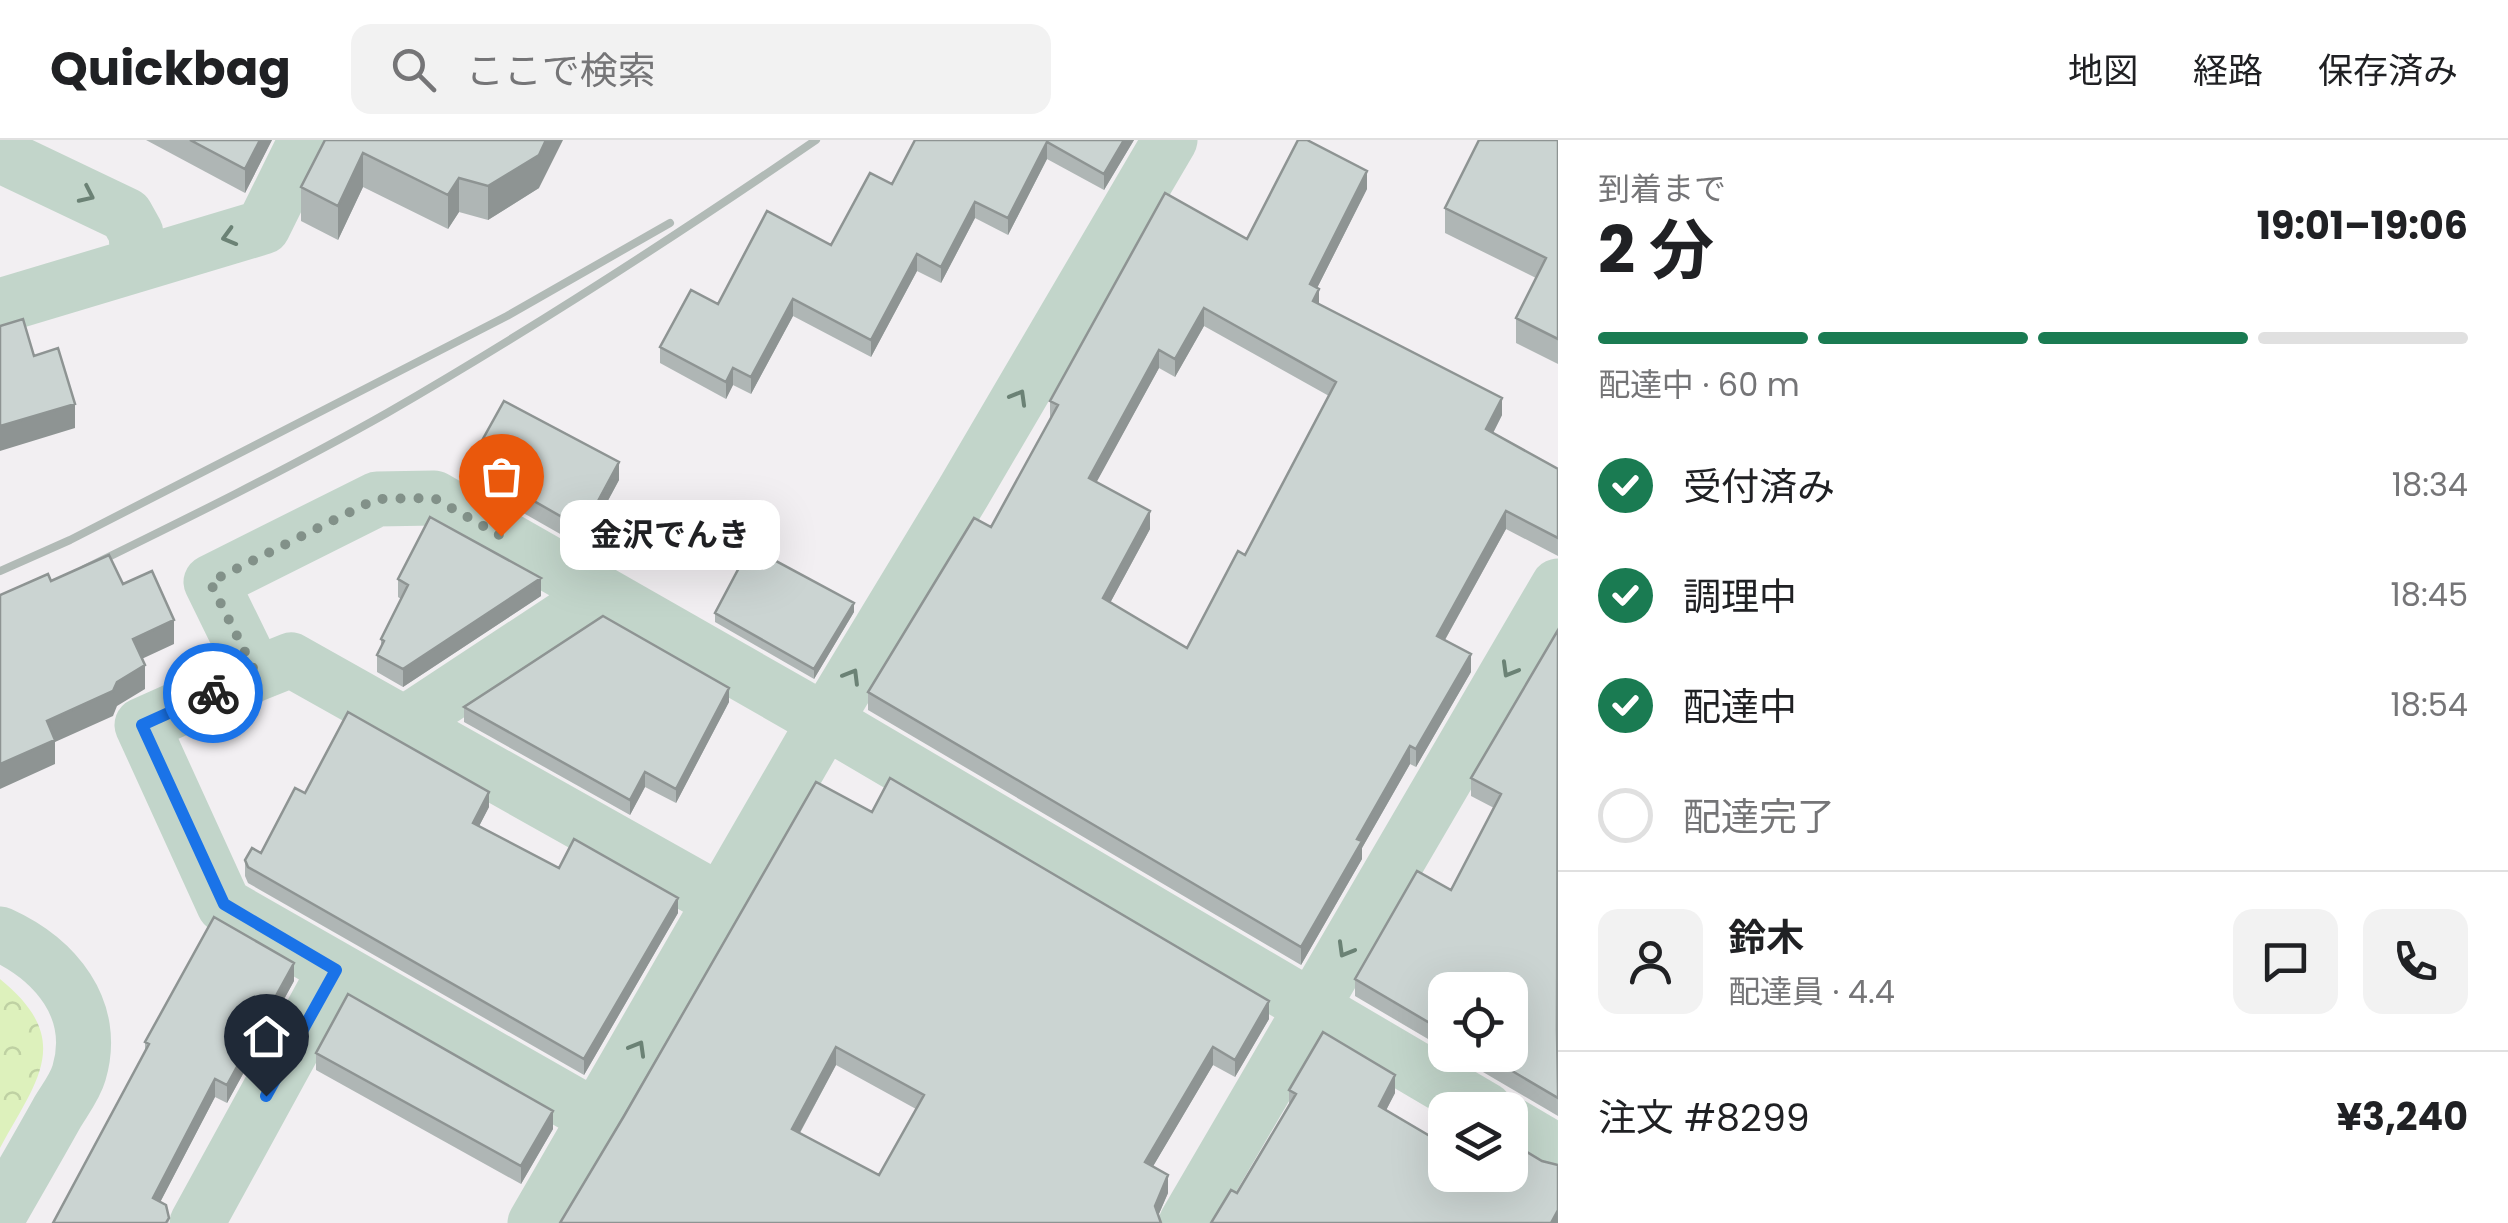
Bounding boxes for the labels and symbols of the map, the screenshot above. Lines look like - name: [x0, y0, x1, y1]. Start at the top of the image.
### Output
- one-way arrow: [77, 183, 95, 203]
- one-way arrow: [221, 225, 238, 246]
- one-way arrow: [1007, 390, 1026, 408]
- pin: [459, 434, 544, 537]
- callout: 金沢でんき: [561, 501, 781, 571]
- courier: [163, 643, 263, 743]
- one-way arrow: [1502, 659, 1521, 677]
- one-way arrow: [840, 669, 859, 687]
- one-way arrow: [1338, 940, 1357, 958]
- pin: [224, 994, 309, 1097]
- one-way arrow: [625, 1041, 645, 1059]

